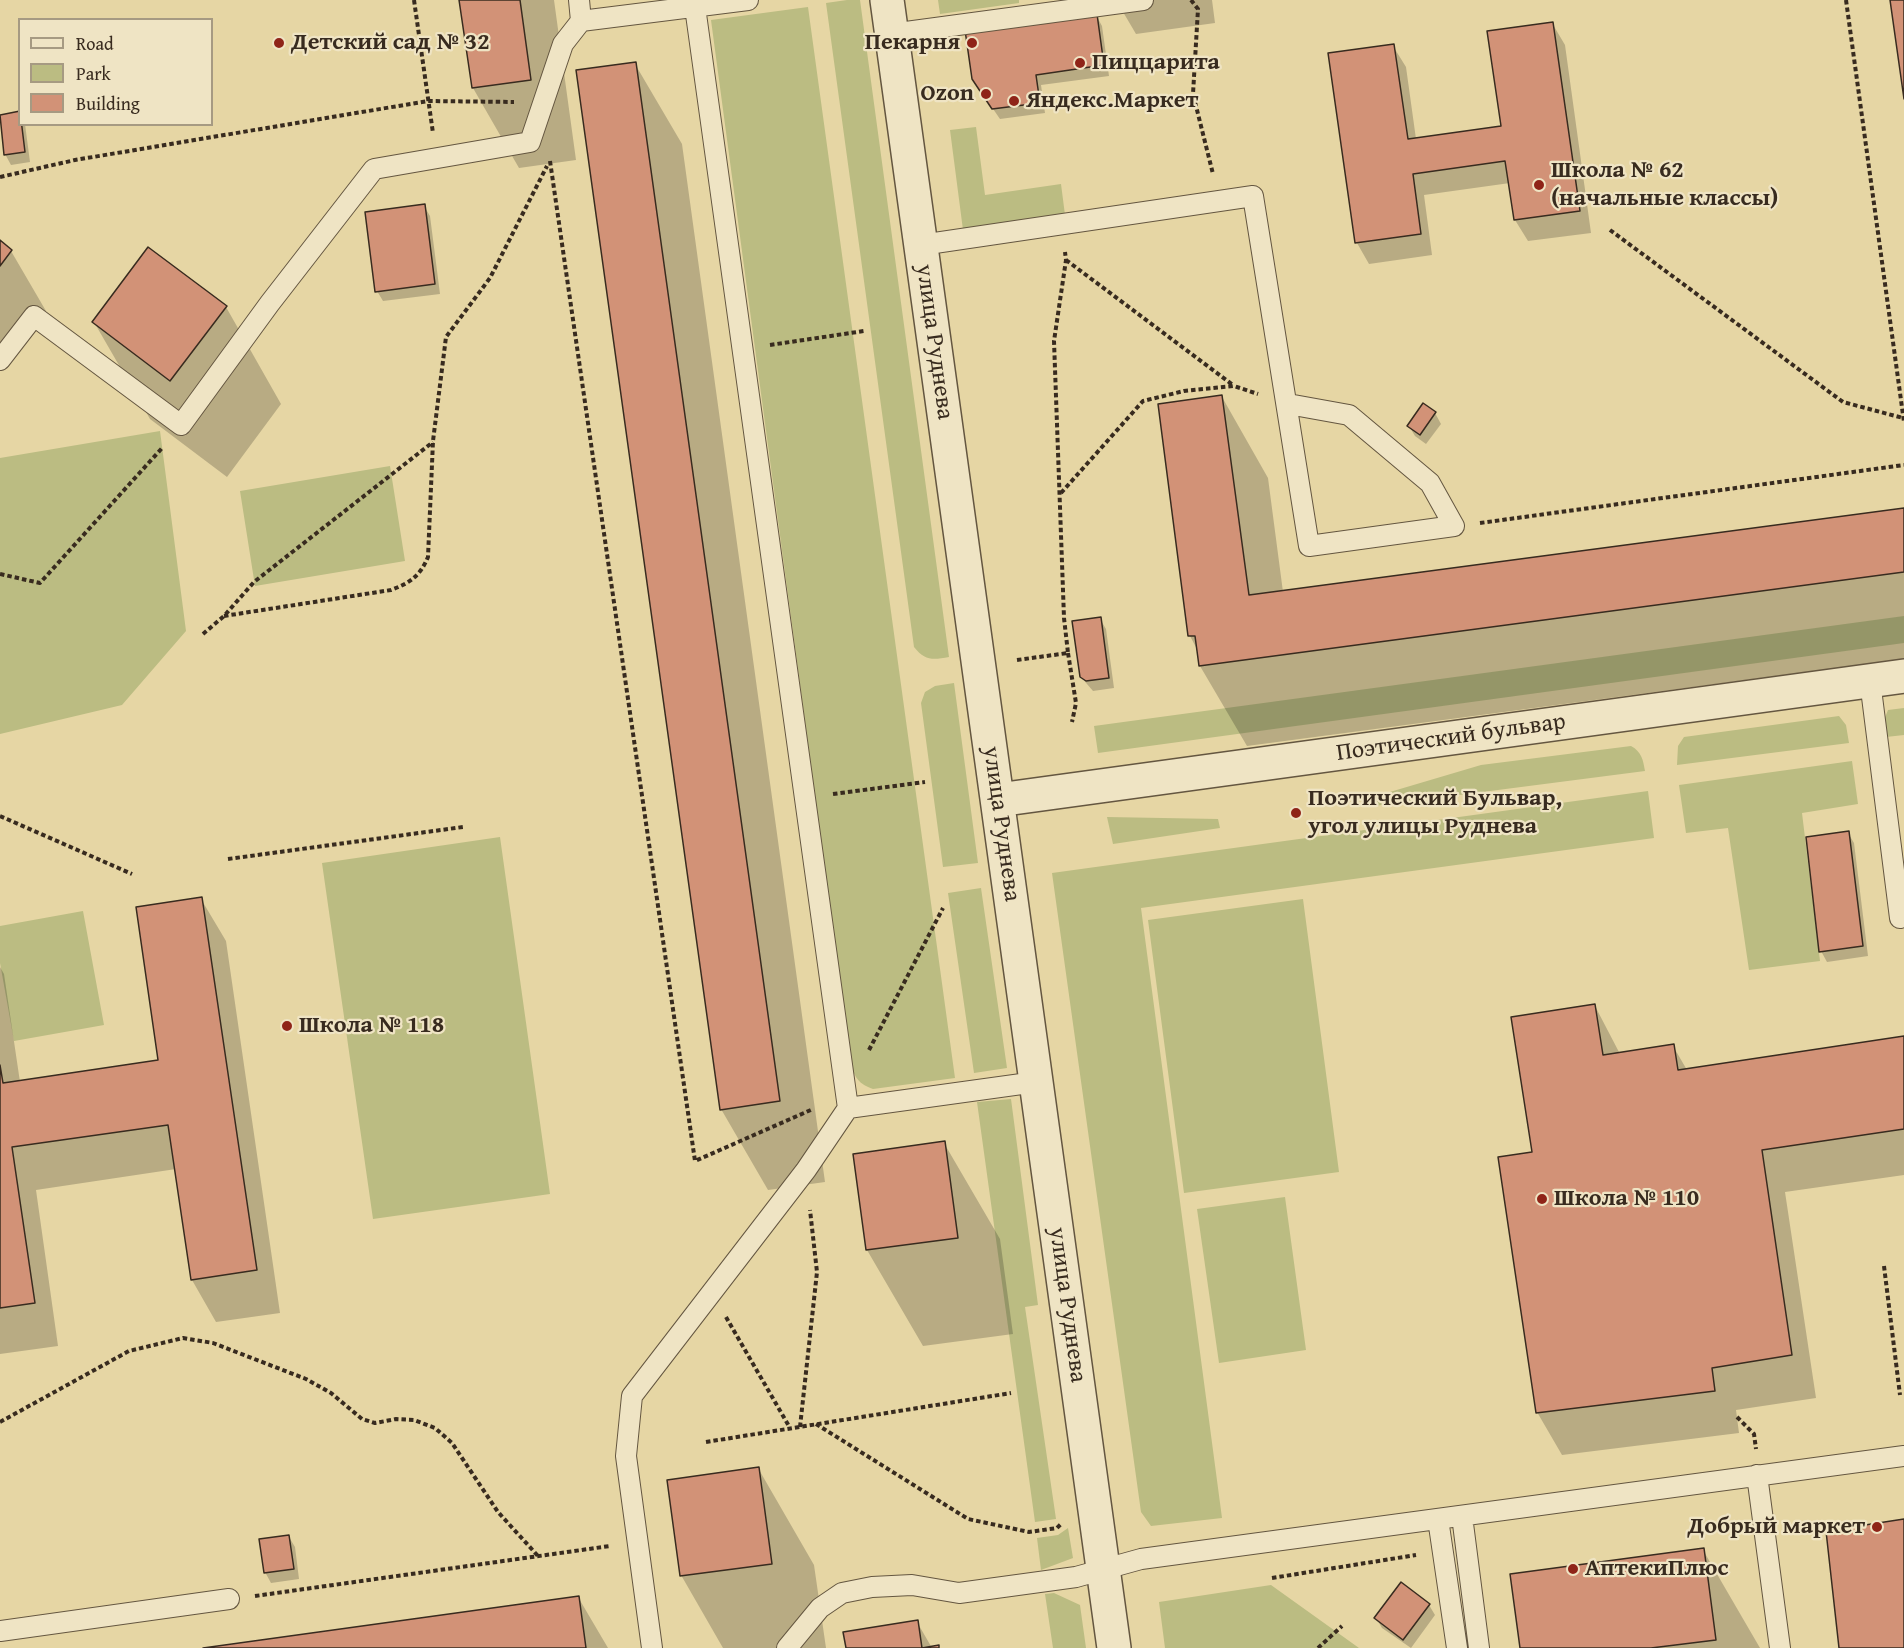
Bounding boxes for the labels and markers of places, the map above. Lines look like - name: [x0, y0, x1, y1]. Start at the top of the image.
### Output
- place label: Детский сад № 32: [291, 29, 490, 57]
- place label: Пекарня: [865, 29, 960, 57]
- marker: Детский сад № 32: [272, 36, 286, 50]
- marker: Пекарня: [965, 36, 979, 50]
- place label: Пиццарита: [1092, 49, 1220, 77]
- marker: Пиццарита: [1073, 56, 1087, 70]
- place label: Ozon: [921, 80, 974, 108]
- marker: Ozon: [979, 87, 993, 101]
- place label: Яндекс.Маркет: [1026, 87, 1198, 115]
- marker: Яндекс.Маркет: [1007, 94, 1021, 108]
- place label: Школа № 62 (начальные классы): [1551, 157, 1778, 213]
- marker: Школа № 62 (начальные классы): [1532, 178, 1546, 192]
- place label: Поэтический Бульвар, угол улицы Руднева: [1308, 785, 1562, 841]
- marker: Поэтический Бульвар, угол улицы Руднева: [1289, 806, 1303, 820]
- place label: Школа № 118: [299, 1012, 444, 1040]
- marker: Школа № 118: [280, 1019, 294, 1033]
- place label: Школа № 110: [1554, 1185, 1699, 1213]
- marker: Школа № 110: [1535, 1192, 1549, 1206]
- place label: Добрый маркет: [1687, 1513, 1865, 1541]
- marker: Добрый маркет: [1870, 1520, 1884, 1534]
- place label: АптекиПлюс: [1585, 1555, 1728, 1583]
- marker: АптекиПлюс: [1566, 1562, 1580, 1576]

